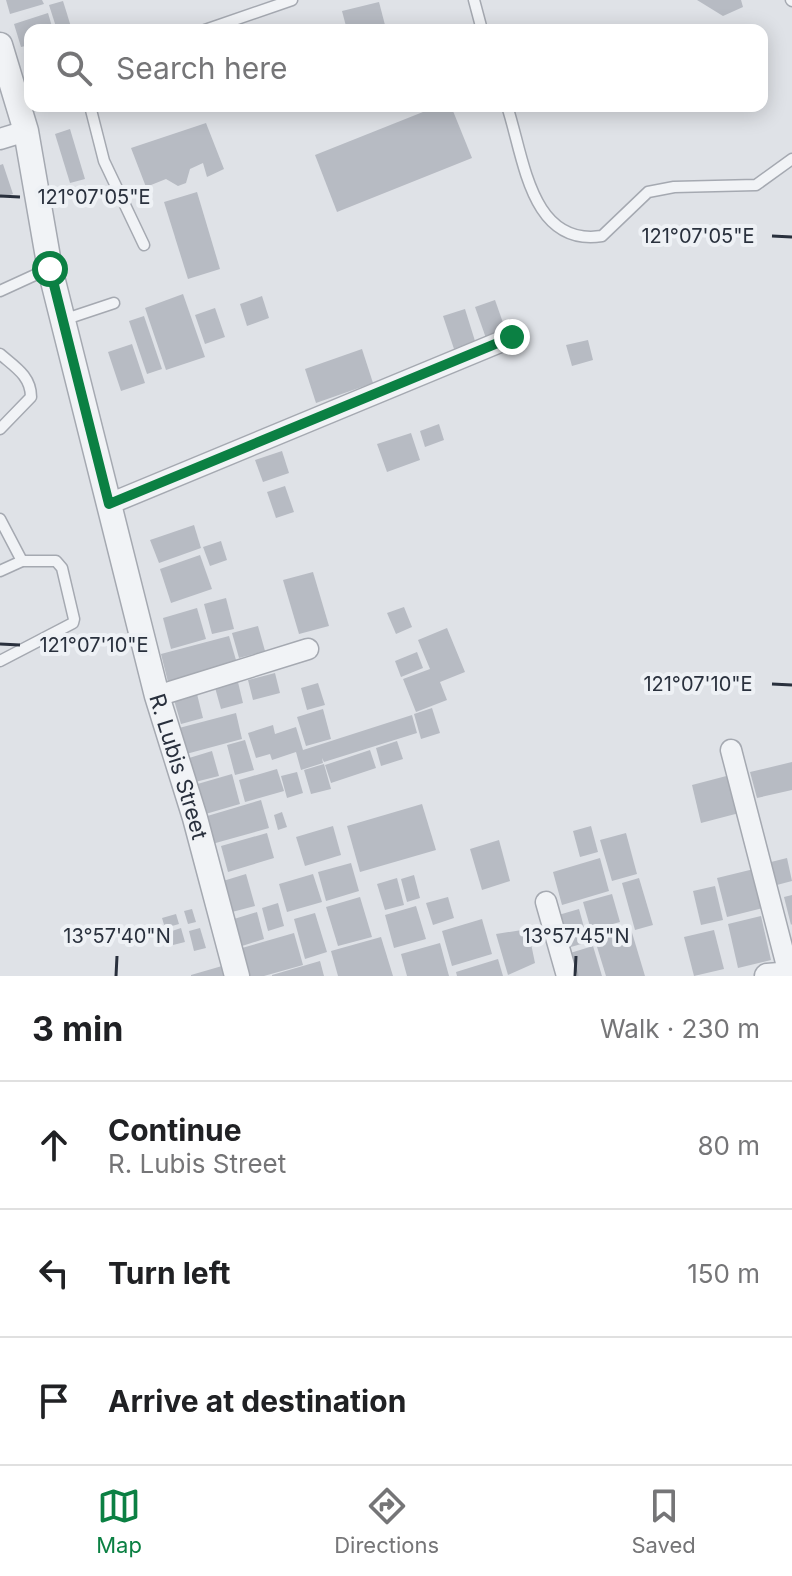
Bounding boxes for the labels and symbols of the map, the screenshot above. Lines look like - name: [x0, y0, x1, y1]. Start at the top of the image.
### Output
- text: 121°07'05"E: [37, 185, 151, 209]
- text: 121°07'05"E: [641, 224, 755, 248]
- route start: [32, 251, 68, 287]
- route end: [494, 319, 530, 355]
- text: 121°07'10"E: [39, 633, 149, 657]
- text: 121°07'10"E: [643, 672, 753, 696]
- street label: R. Lubis Street: [144, 691, 213, 842]
- text: 13°57'40"N: [63, 924, 171, 948]
- text: 13°57'45"N: [523, 924, 630, 948]

